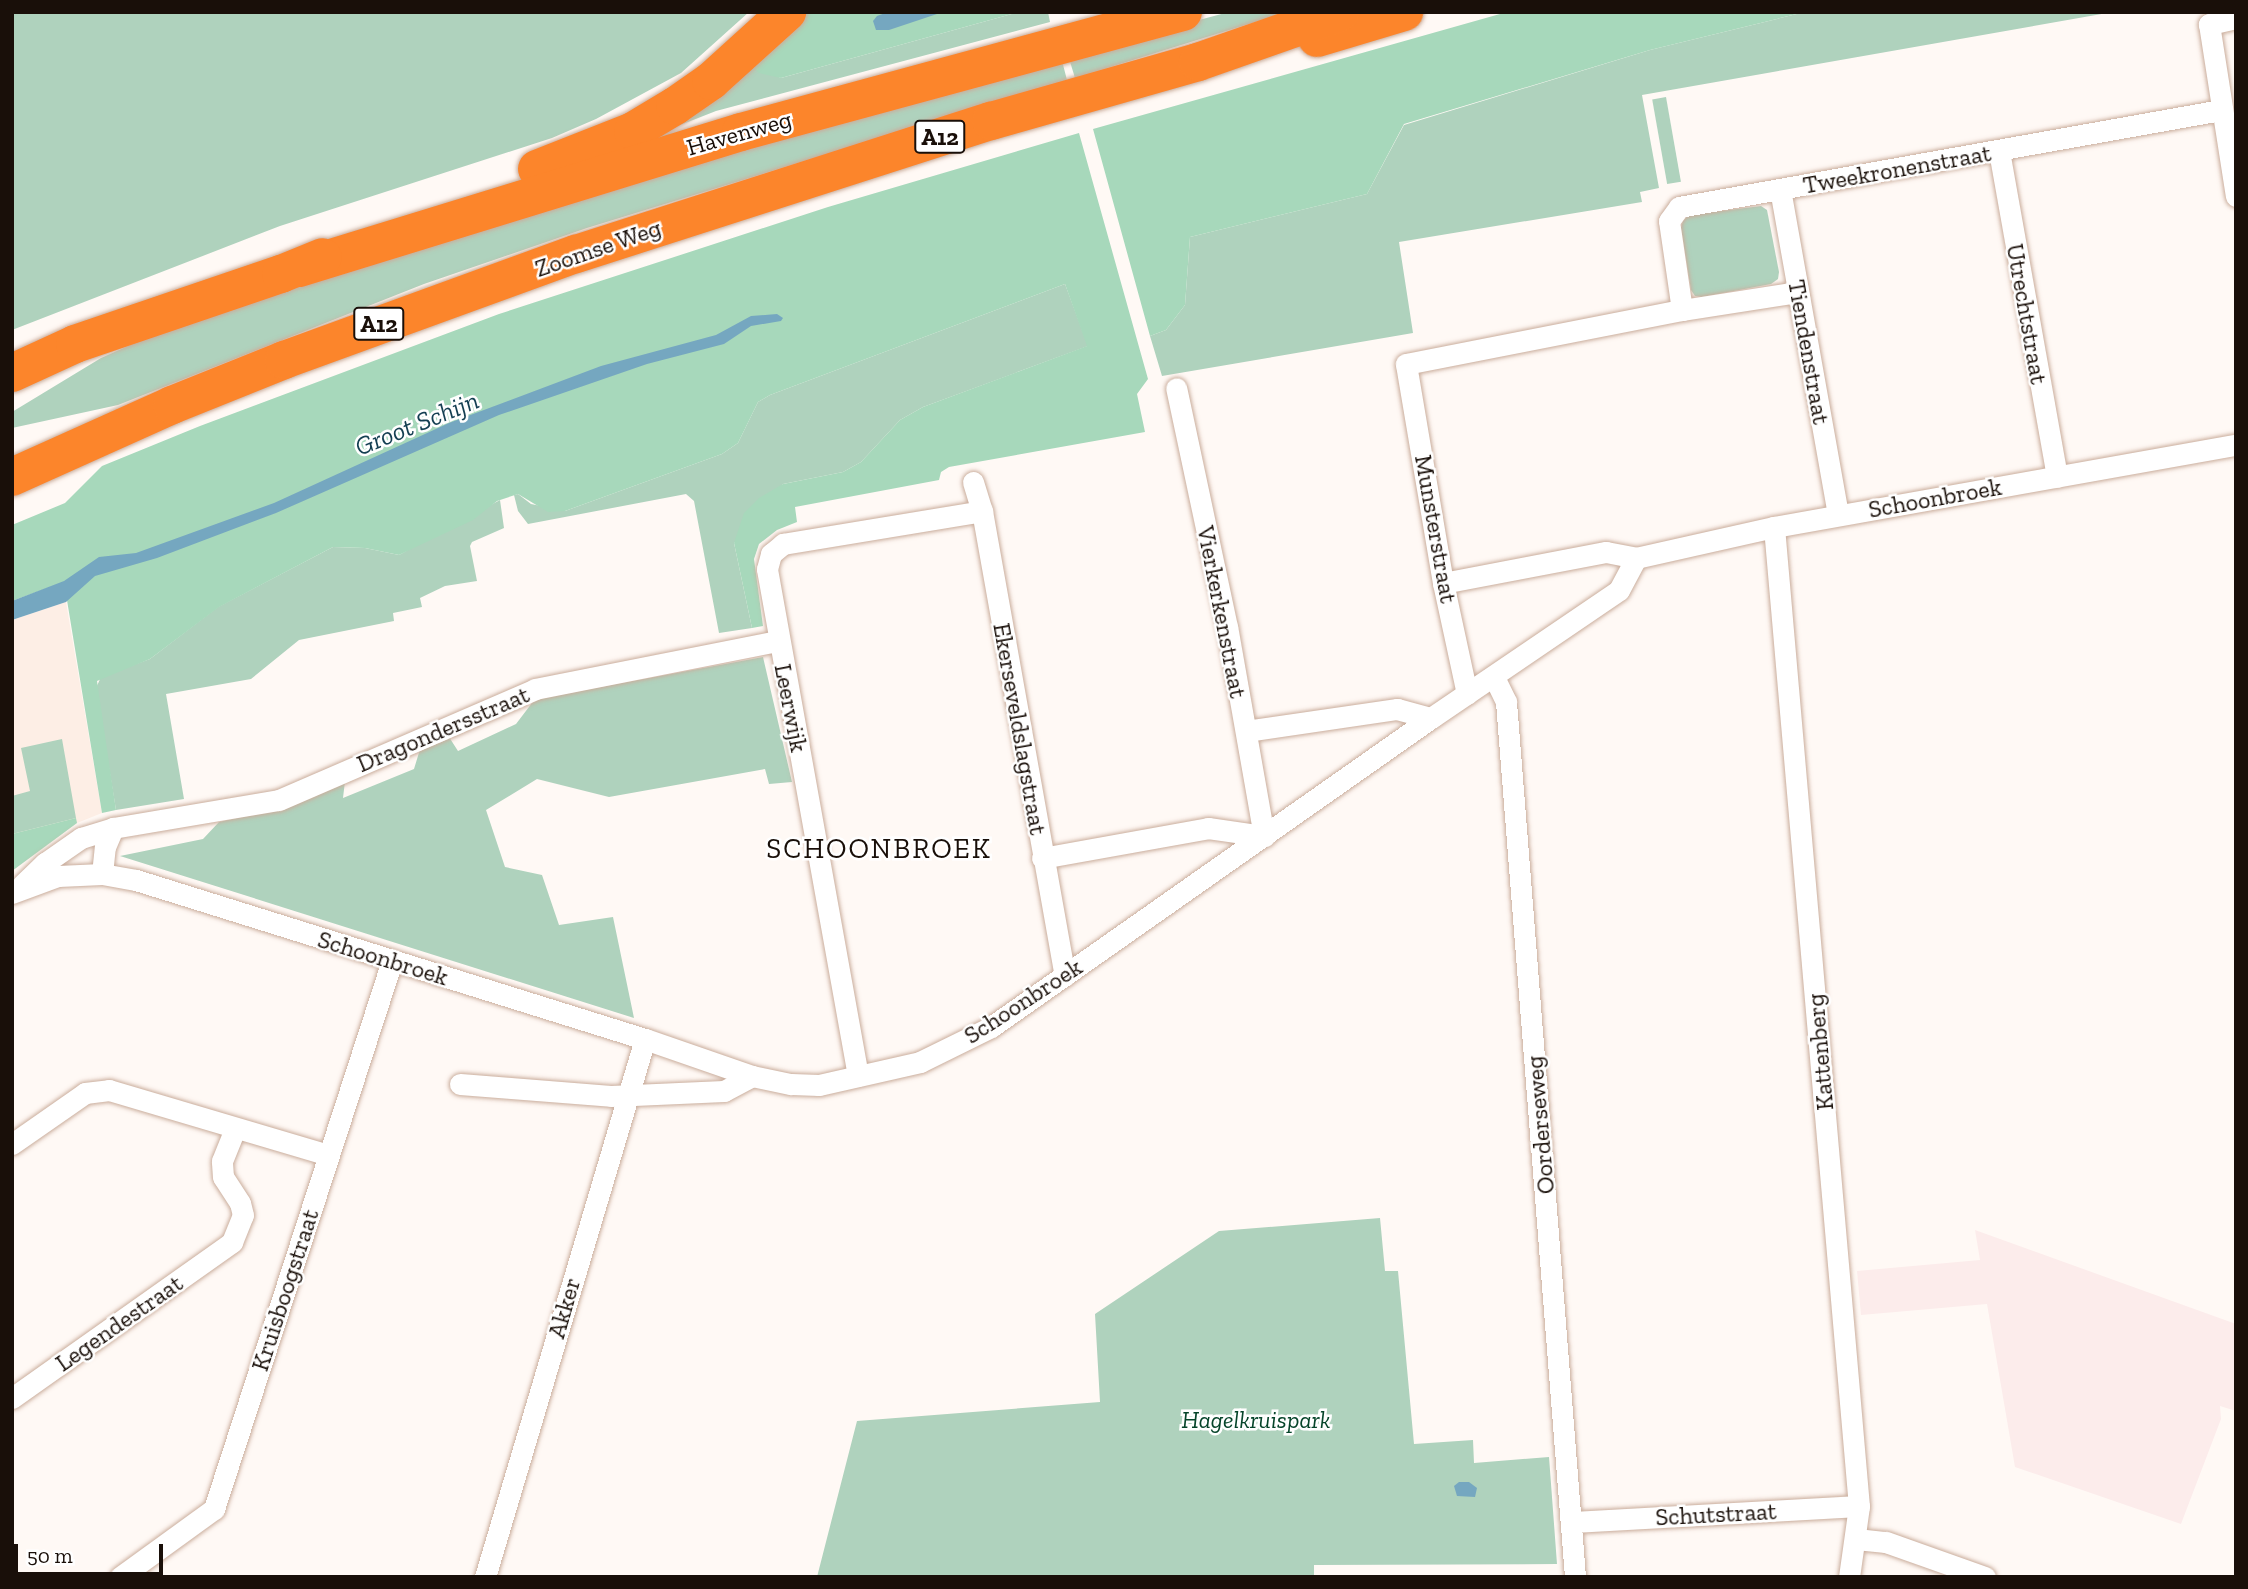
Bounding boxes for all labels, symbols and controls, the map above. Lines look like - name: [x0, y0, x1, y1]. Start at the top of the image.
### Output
- street label: Havenweg: [683, 104, 795, 162]
- road number: A12: [914, 118, 966, 156]
- street label: Tweekronenstraat: [1801, 138, 1993, 200]
- street label: Zoomse Weg: [531, 213, 665, 283]
- street label: Utrechtstraat: [2000, 241, 2054, 387]
- street label: Tiendenstraat: [1782, 277, 1836, 427]
- road number: A12: [353, 304, 405, 344]
- water label: Groot Schijn: [351, 385, 483, 463]
- street label: Munsterstraat: [1409, 453, 1463, 605]
- street label: Schoonbroek: [1866, 472, 2004, 524]
- street label: Vierkerkenstraat: [1191, 523, 1253, 701]
- street label: Ekerseveldslagstraat: [987, 621, 1053, 837]
- street label: Leerwijk: [768, 661, 814, 755]
- street label: Dragondersstraat: [352, 680, 534, 778]
- district label: SCHOONBROEK: [768, 832, 990, 866]
- street label: Schoonbroek: [314, 925, 452, 991]
- street label: Schoonbroek: [959, 952, 1087, 1050]
- street label: Kattenberg: [1801, 992, 1839, 1112]
- street label: Oorderseweg: [1520, 1055, 1560, 1195]
- street label: Kruisboogstraat: [245, 1205, 325, 1375]
- street label: Legendestraat: [50, 1269, 188, 1377]
- street label: Akker: [542, 1274, 586, 1342]
- park label: Hagelkruispark: [1182, 1406, 1330, 1434]
- street label: Schutstraat: [1655, 1496, 1777, 1532]
- scale bar: [18, 1530, 166, 1574]
- text: 50 m: [27, 1543, 73, 1568]

